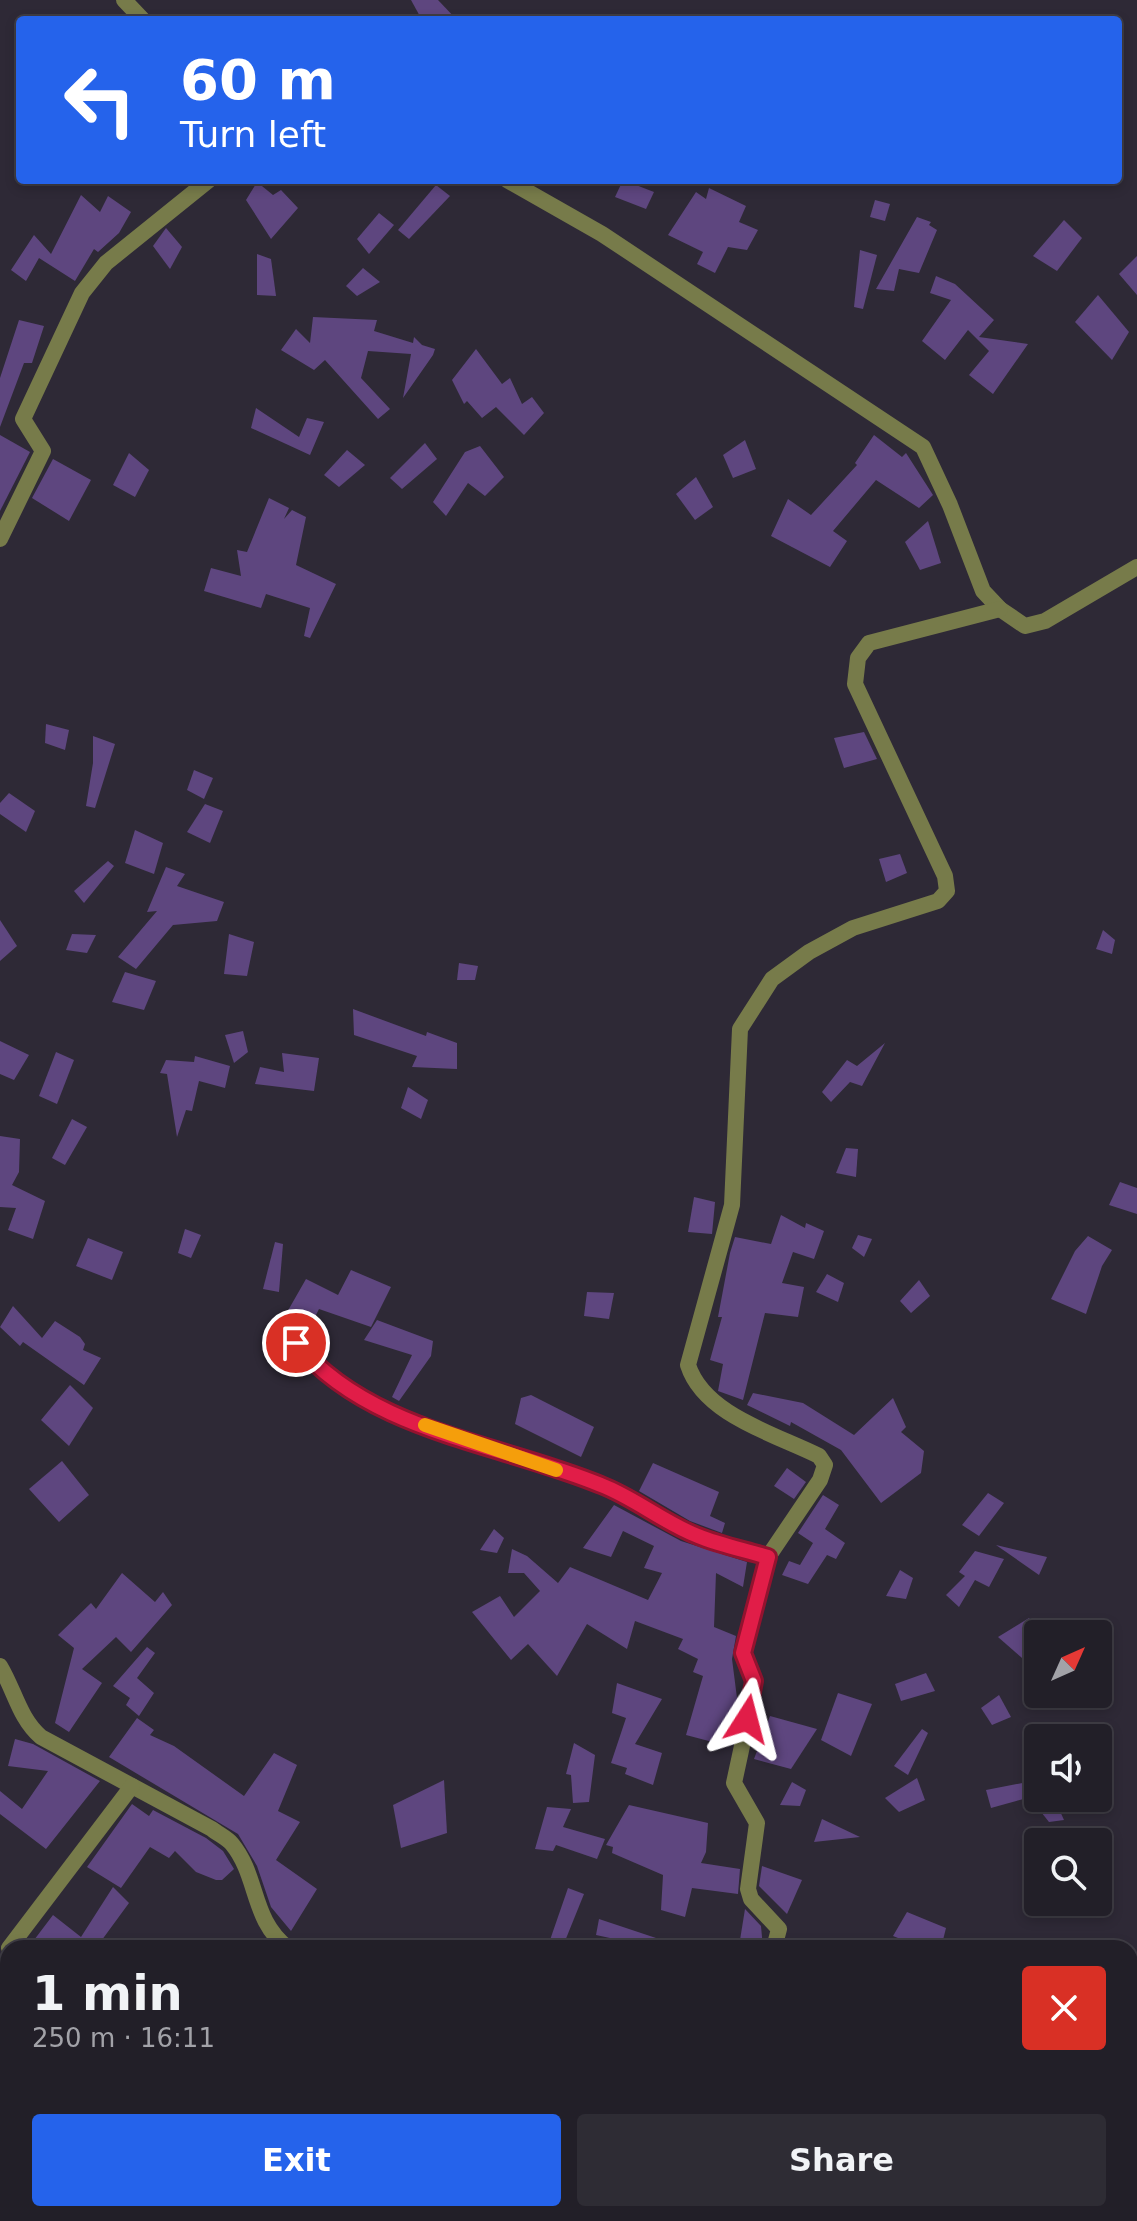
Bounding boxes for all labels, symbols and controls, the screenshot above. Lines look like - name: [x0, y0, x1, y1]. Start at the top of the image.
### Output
- text: 60 m: [180, 47, 336, 112]
- icon: left: [48, 48, 152, 152]
- text: Turn left: [180, 114, 326, 155]
- pin: [262, 1309, 330, 1377]
- icon: arrive: [274, 1321, 318, 1365]
- north arrow: [1024, 1620, 1112, 1708]
- map controls: [1024, 1620, 1112, 1916]
- position arrow: [705, 1677, 789, 1761]
- button: sound: [1024, 1724, 1112, 1812]
- button: search: [1024, 1828, 1112, 1916]
- text: 1 min: [32, 1965, 183, 2021]
- button: close: [1022, 1966, 1106, 2050]
- text: 250 m · 16:11: [32, 2023, 215, 2053]
- button: Exit: [32, 2114, 561, 2206]
- button: Share: [577, 2114, 1106, 2206]

